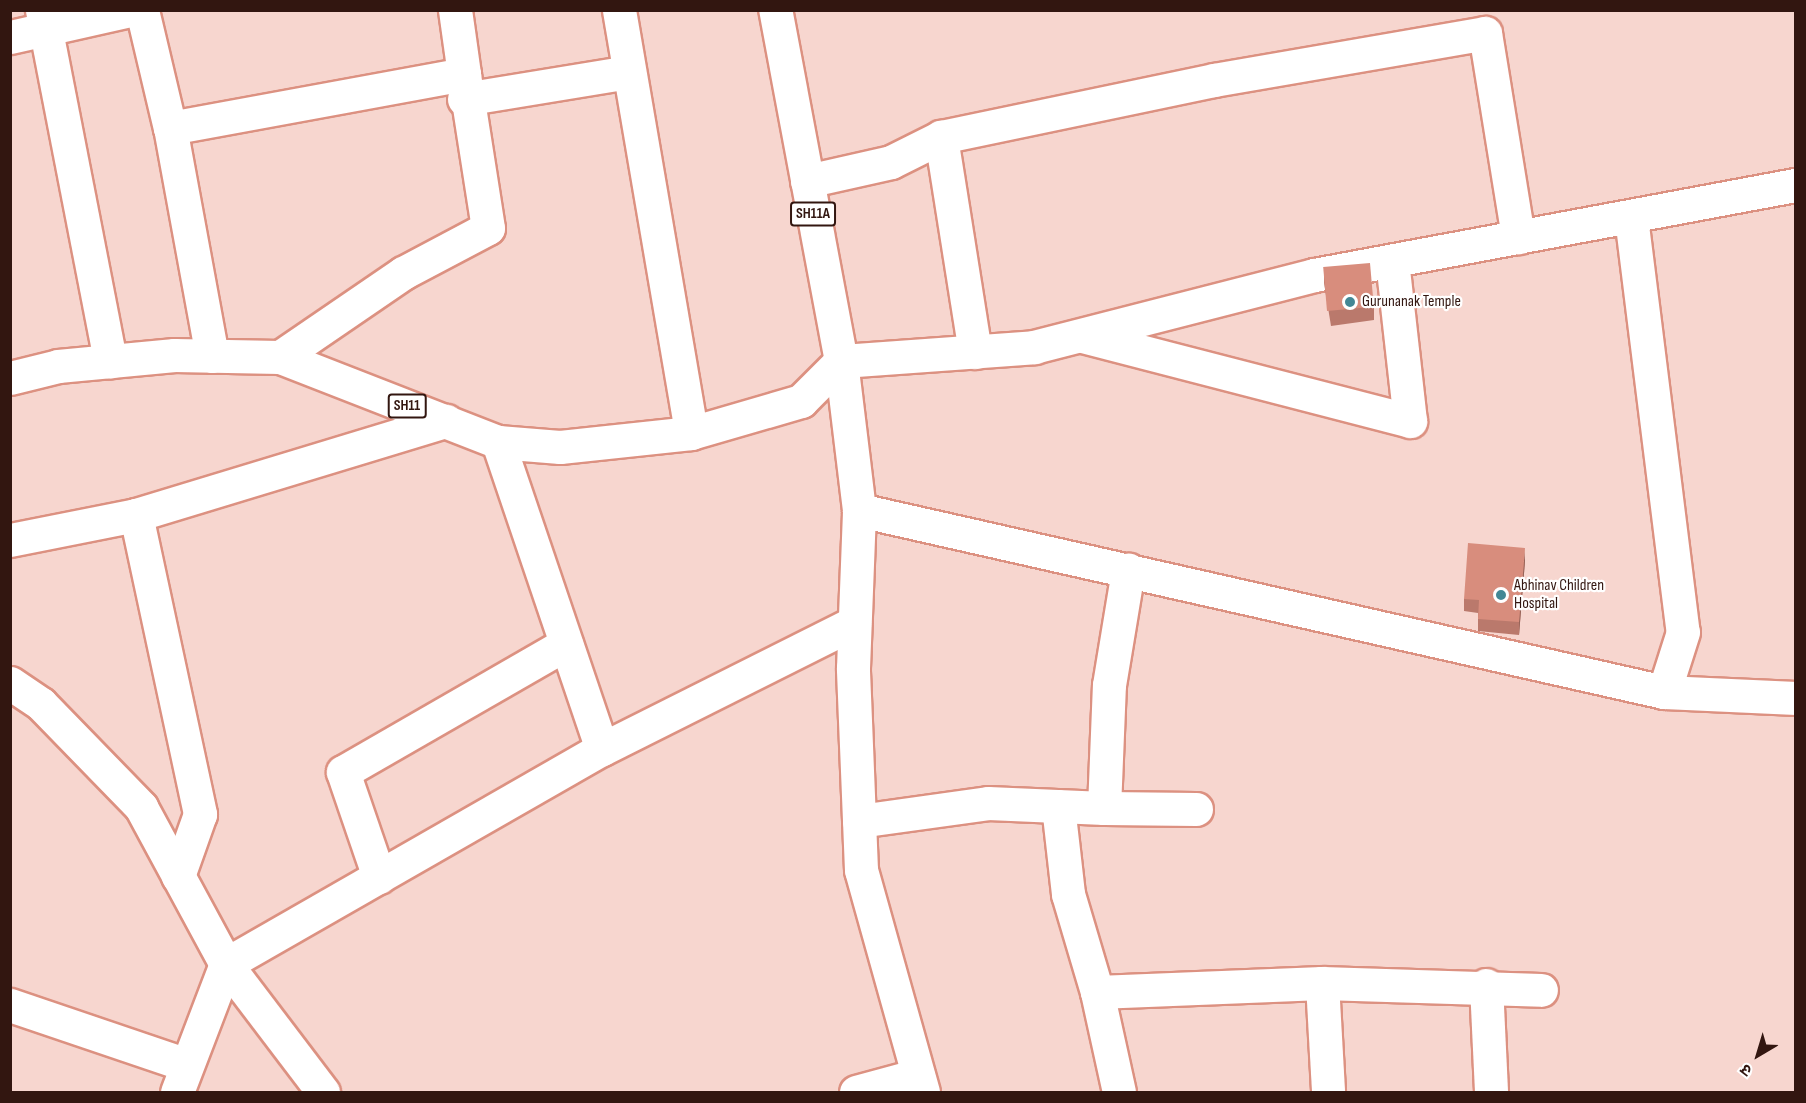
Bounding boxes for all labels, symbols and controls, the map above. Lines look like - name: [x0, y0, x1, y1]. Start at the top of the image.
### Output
- road number: SH11A: [789, 202, 837, 226]
- place label: Gurunanak Temple: [1362, 292, 1461, 312]
- marker: Gurunanak Temple: [1343, 295, 1357, 309]
- road number: SH11: [388, 394, 426, 418]
- place label: Abhinav Children Hospital: [1514, 576, 1604, 614]
- marker: Abhinav Children Hospital: [1492, 586, 1510, 604]
- north arrow: [1728, 1025, 1788, 1085]
- text: उ: [1737, 1059, 1756, 1080]

